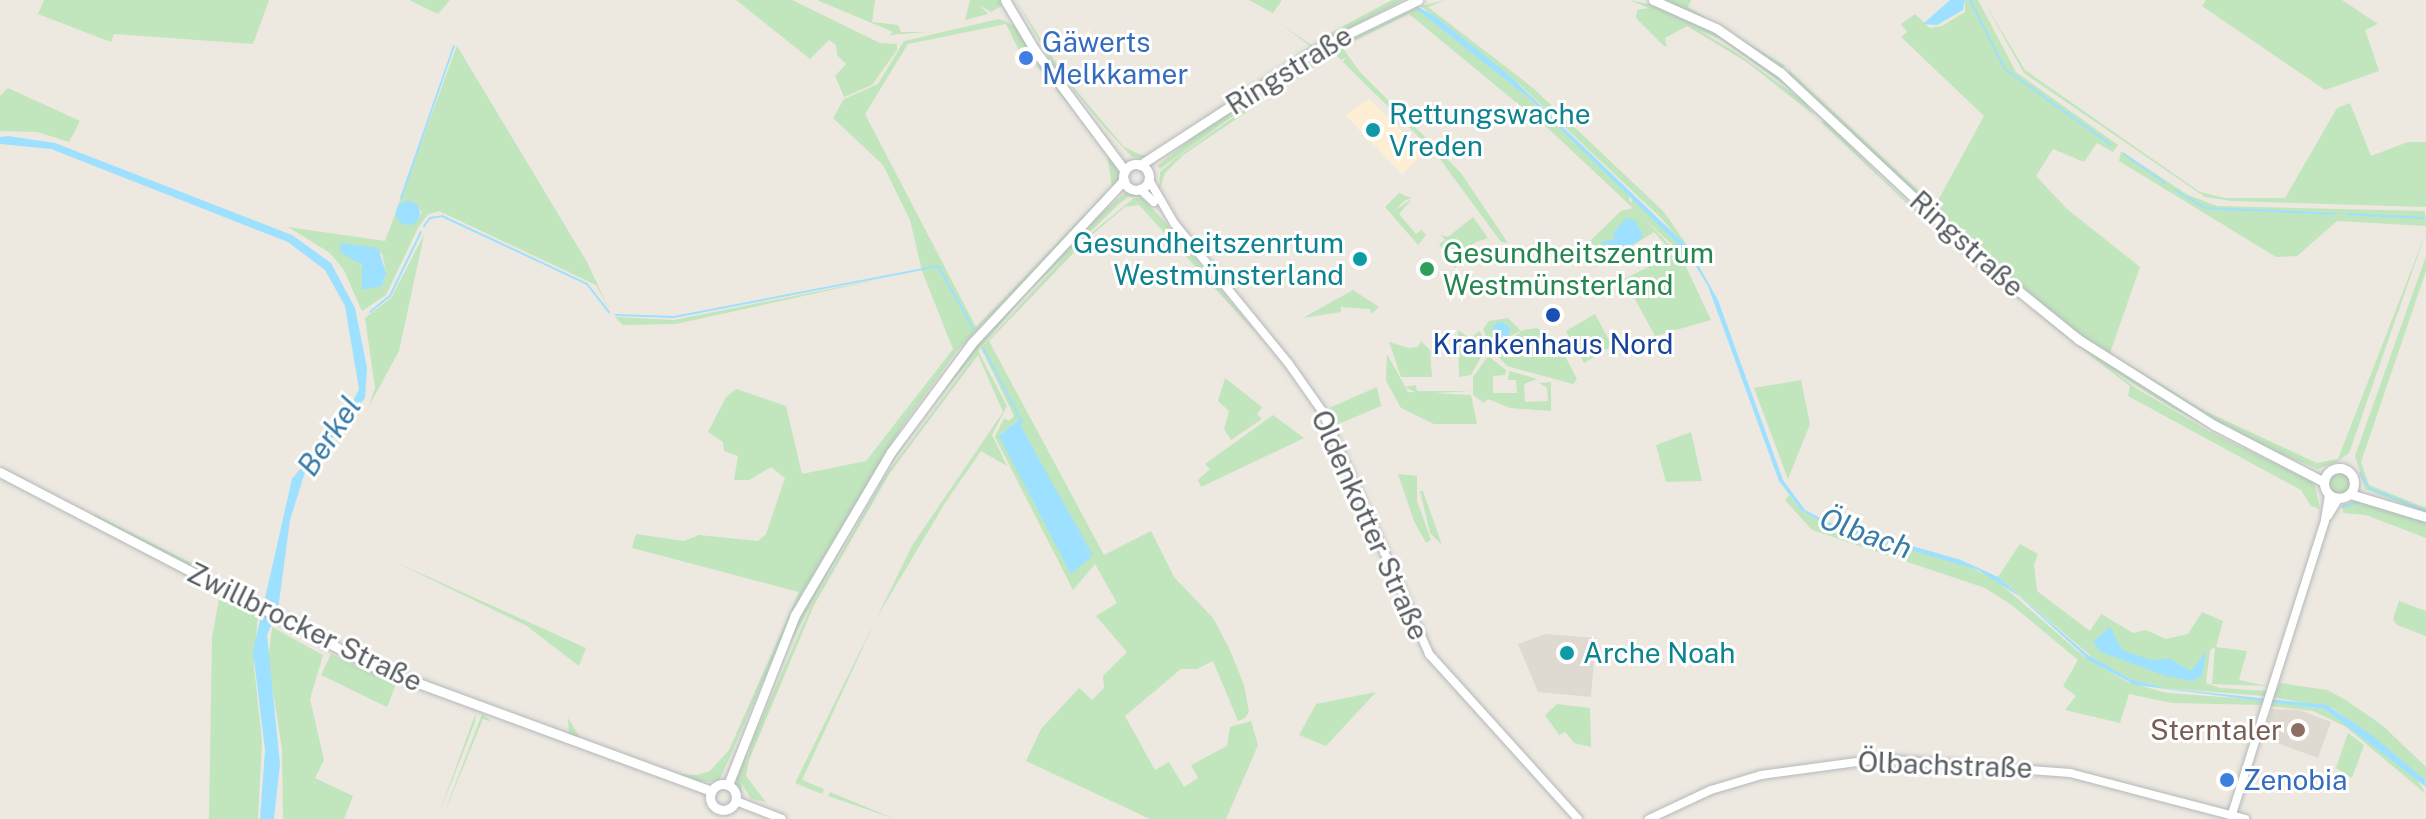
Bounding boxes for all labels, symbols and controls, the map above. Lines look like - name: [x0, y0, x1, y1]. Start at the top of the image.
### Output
- street label: Ringstraße: [1220, 18, 1358, 122]
- place label: Gäwerts Melkkamer: [1042, 25, 1188, 91]
- marker: Gäwerts Melkkamer: [1017, 49, 1035, 67]
- place label: Rettungswache Vreden: [1389, 97, 1591, 163]
- marker: Rettungswache Vreden: [1364, 121, 1382, 139]
- street label: Ringstraße: [1903, 184, 2031, 304]
- place label: Gesundheitszenrtum Westmünsterland: [1073, 226, 1344, 292]
- place label: Gesundheitszentrum Westmünsterland: [1443, 236, 1714, 302]
- marker: Gesundheitszenrtum Westmünsterland: [1351, 250, 1369, 268]
- marker: Gesundheitszentrum Westmünsterland: [1418, 260, 1436, 278]
- marker: Krankenhaus Nord: [1544, 306, 1562, 324]
- place label: Krankenhaus Nord: [1432, 327, 1674, 361]
- water label: Berkel: [290, 390, 368, 482]
- street label: Oldenkotter Straße: [1304, 405, 1436, 645]
- water label: Ölbach: [1815, 500, 1917, 566]
- street label: Zwillbrocker Straße: [182, 556, 428, 698]
- place label: Arche Noah: [1583, 636, 1736, 670]
- marker: Arche Noah: [1558, 644, 1576, 662]
- place label: Sterntaler: [2150, 713, 2282, 747]
- marker: Sterntaler: [2289, 721, 2307, 739]
- street label: Ölbachstraße: [1857, 745, 2033, 785]
- place label: Zenobia: [2243, 763, 2347, 797]
- marker: Zenobia: [2218, 771, 2236, 789]

